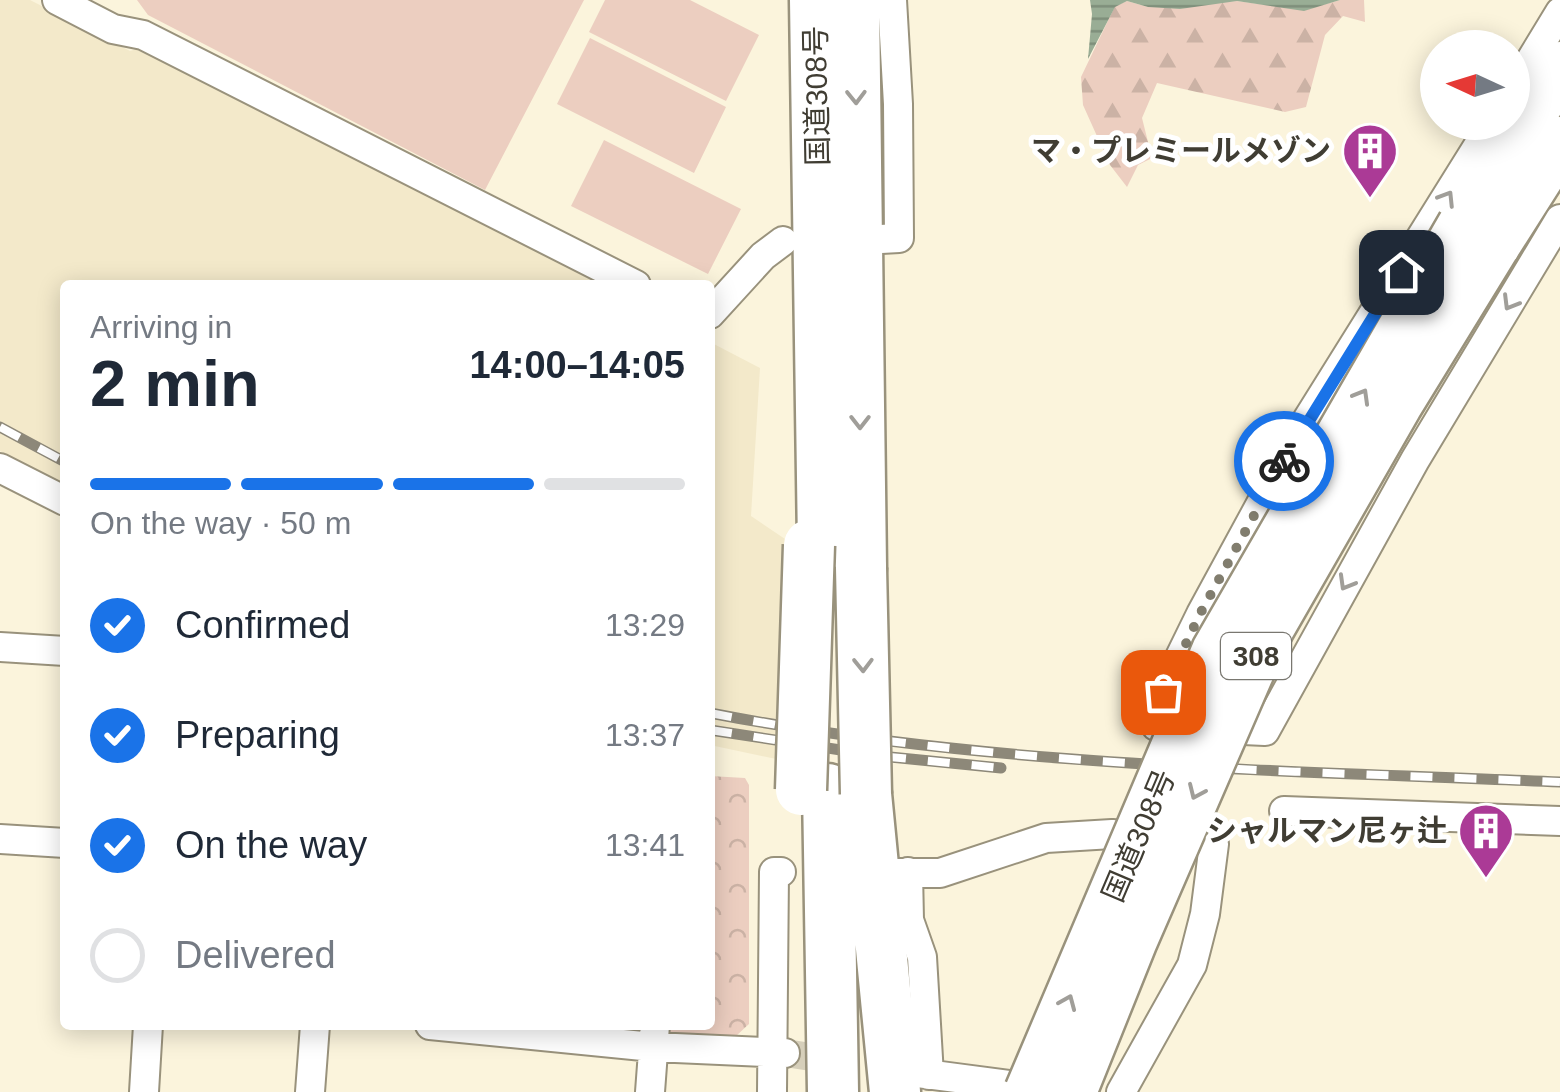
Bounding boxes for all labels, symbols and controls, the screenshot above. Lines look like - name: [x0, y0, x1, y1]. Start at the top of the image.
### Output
- street label: 国道308号: [799, 26, 834, 166]
- north arrow: [1420, 30, 1530, 140]
- map controls: [1420, 30, 1530, 140]
- one-way arrow: [845, 90, 866, 106]
- building icon: マ・プレミールメゾン: [1340, 121, 1400, 200]
- place label: マ・プレミールメゾン: [1031, 134, 1331, 167]
- one-way arrow: [1435, 191, 1454, 209]
- pin: [1359, 230, 1444, 315]
- icon: home: [1374, 245, 1429, 300]
- one-way arrow: [1503, 292, 1522, 310]
- text: Arriving in: [90, 309, 232, 345]
- text: 14:00–14:05: [469, 344, 685, 386]
- text: 2 min: [90, 347, 260, 420]
- one-way arrow: [1350, 389, 1369, 407]
- courier: [1234, 411, 1334, 511]
- one-way arrow: [849, 415, 870, 431]
- icon: bike: [1257, 434, 1312, 489]
- text: On the way · 50 m: [90, 505, 351, 541]
- one-way arrow: [1338, 572, 1358, 590]
- icon: check: [90, 598, 145, 653]
- text: Confirmed: [175, 604, 350, 646]
- text: 13:29: [605, 607, 685, 643]
- road number: 308: [1221, 633, 1291, 679]
- pin: [1121, 650, 1206, 735]
- one-way arrow: [853, 658, 874, 674]
- icon: bag: [1136, 665, 1191, 720]
- icon: check: [90, 708, 145, 763]
- text: Preparing: [175, 714, 340, 756]
- text: 13:37: [605, 717, 685, 753]
- street label: 国道308号: [1096, 765, 1181, 907]
- one-way arrow: [1188, 782, 1208, 800]
- building icon: シャルマン尼ヶ辻: [1456, 801, 1516, 880]
- place label: シャルマン尼ヶ辻: [1207, 814, 1447, 847]
- icon: check: [90, 818, 145, 873]
- text: On the way: [175, 824, 367, 866]
- text: 13:41: [605, 827, 685, 863]
- text: Delivered: [175, 934, 336, 976]
- one-way arrow: [1056, 995, 1076, 1013]

